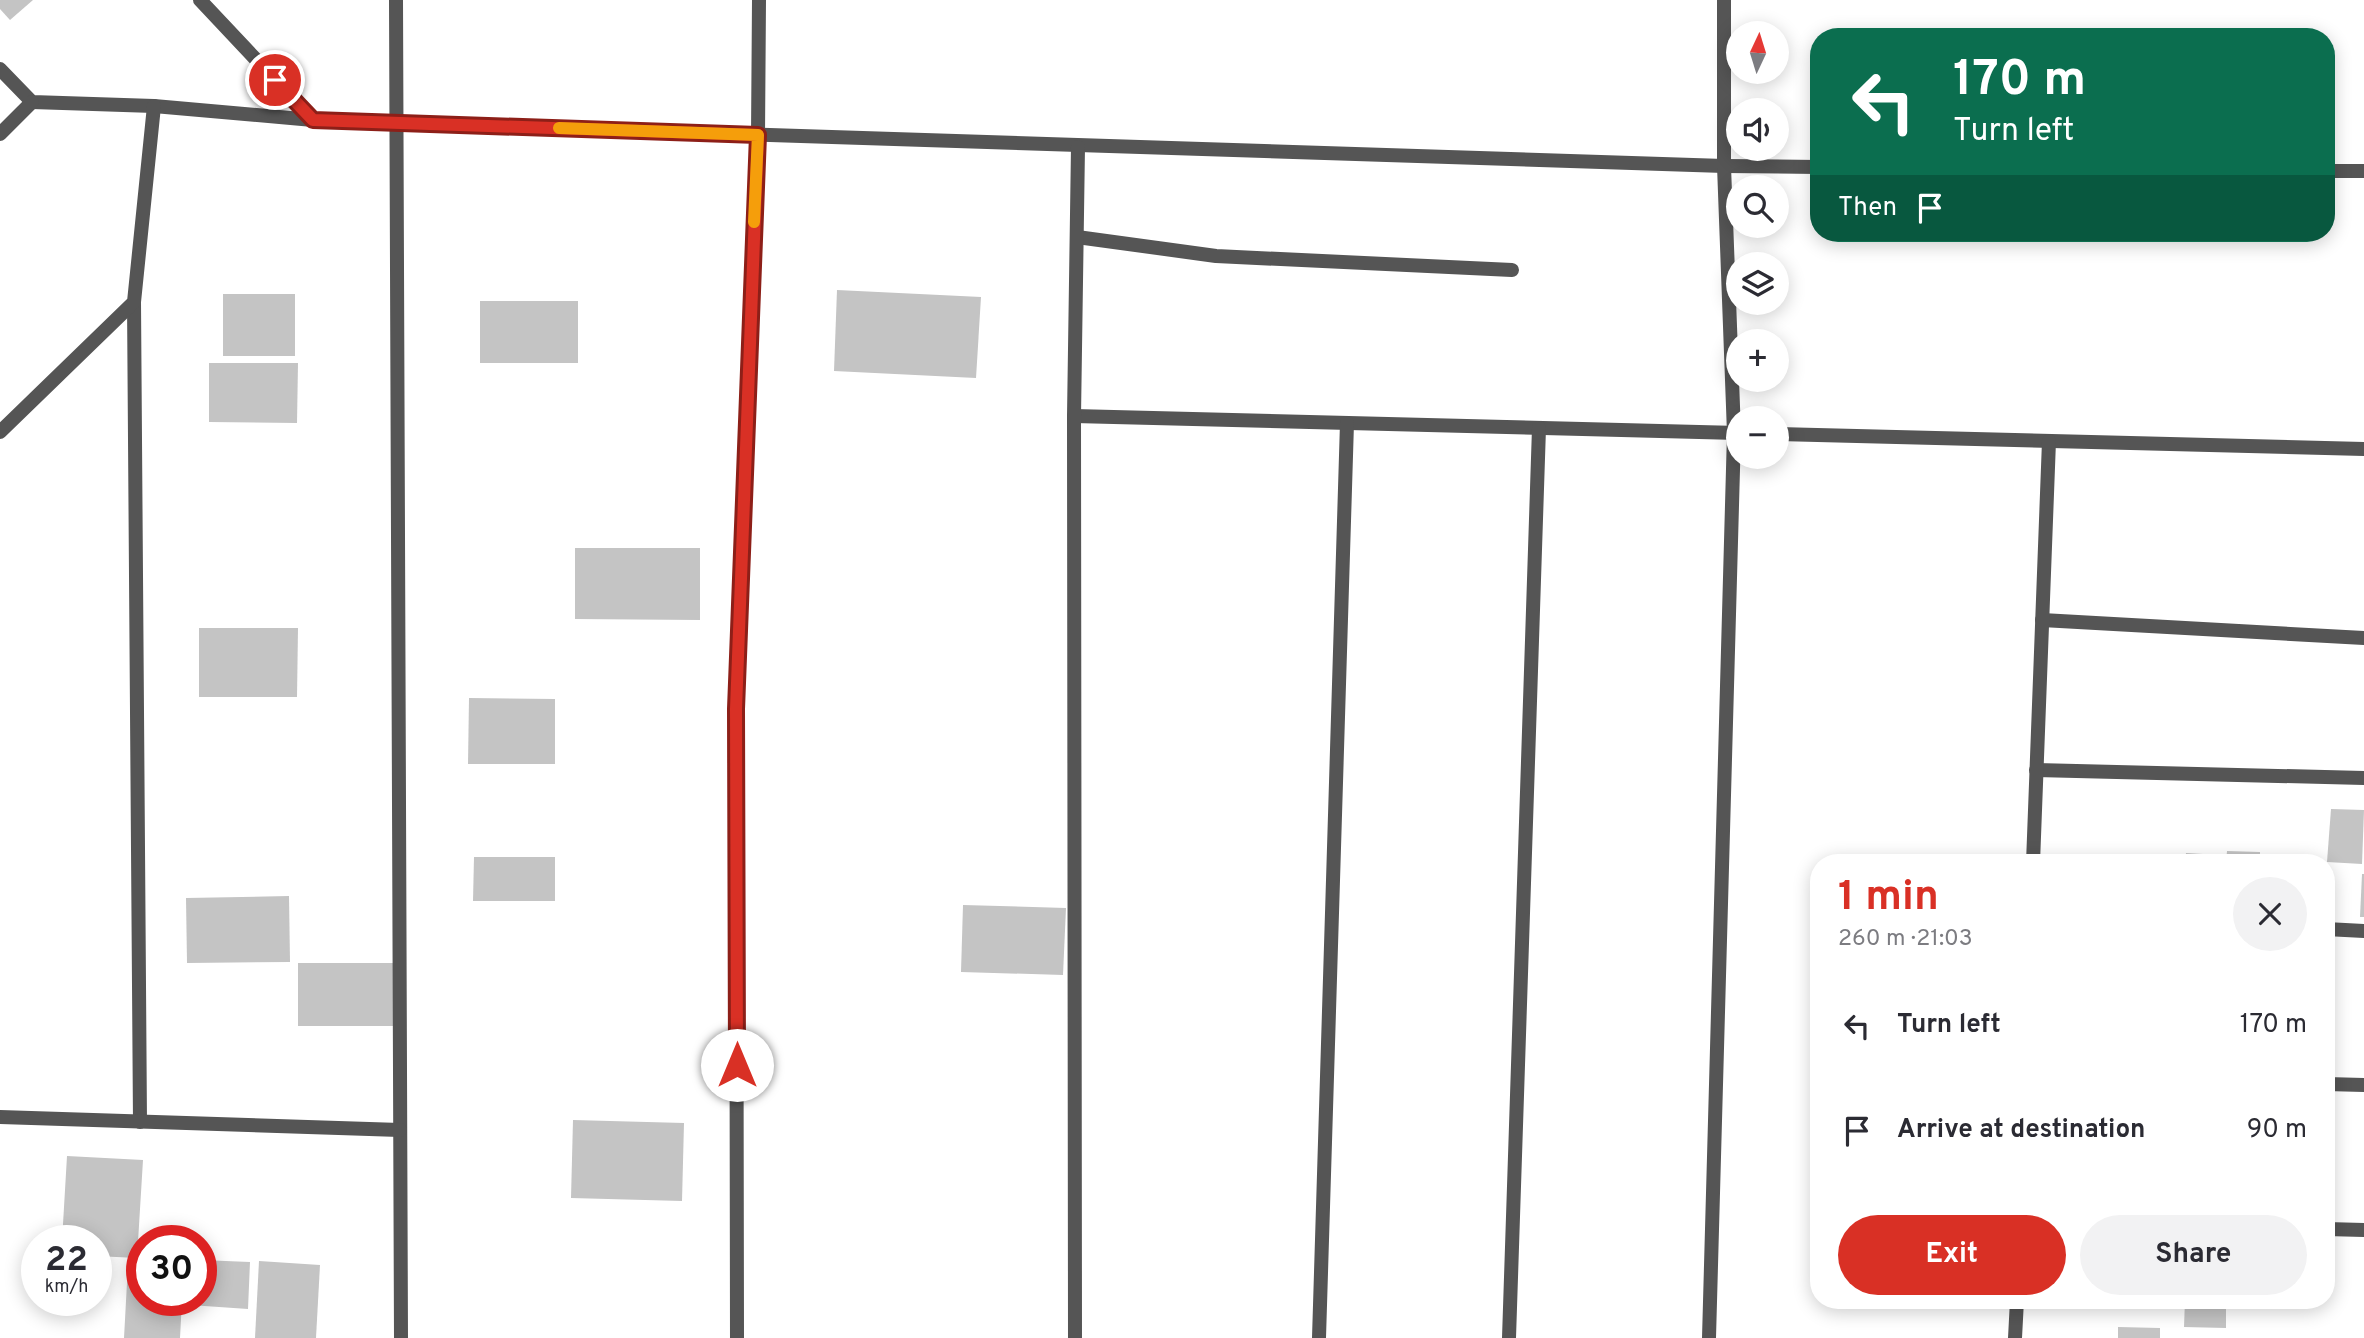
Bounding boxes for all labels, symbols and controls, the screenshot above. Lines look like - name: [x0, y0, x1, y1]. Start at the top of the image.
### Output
- north arrow: [1726, 21, 1788, 84]
- map controls: [1726, 21, 1789, 469]
- pin: [245, 50, 305, 110]
- text: 170 m: [1953, 51, 2086, 113]
- icon: left: [1838, 56, 1929, 147]
- icon: arrive: [256, 61, 294, 99]
- button: sound: [1726, 98, 1789, 161]
- text: Turn left: [1953, 112, 2074, 152]
- button: search: [1726, 175, 1789, 238]
- icon: arrive: [1911, 189, 1949, 227]
- text: Then: [1838, 192, 1897, 225]
- button: layers: [1726, 252, 1789, 315]
- button: +: [1726, 329, 1789, 392]
- button: −: [1726, 406, 1789, 469]
- text: 1 min: [1838, 872, 1939, 925]
- button: close: [2233, 877, 2307, 951]
- text: 260 m · 21:03: [1838, 925, 1973, 954]
- icon: left: [1838, 1007, 1876, 1045]
- text: Turn left: [1897, 1009, 2001, 1042]
- text: 170 m: [2240, 1009, 2307, 1042]
- position arrow: [700, 1028, 774, 1102]
- icon: arrive: [1838, 1112, 1876, 1150]
- text: Arrive at destination: [1897, 1114, 2145, 1147]
- text: 90 m: [2247, 1114, 2307, 1147]
- button: Exit: [1838, 1215, 2066, 1295]
- button: Share: [2080, 1215, 2307, 1295]
- speed limit sign: 30: [126, 1225, 217, 1316]
- text: 22: [45, 1239, 88, 1283]
- text: km/h: [45, 1276, 88, 1299]

